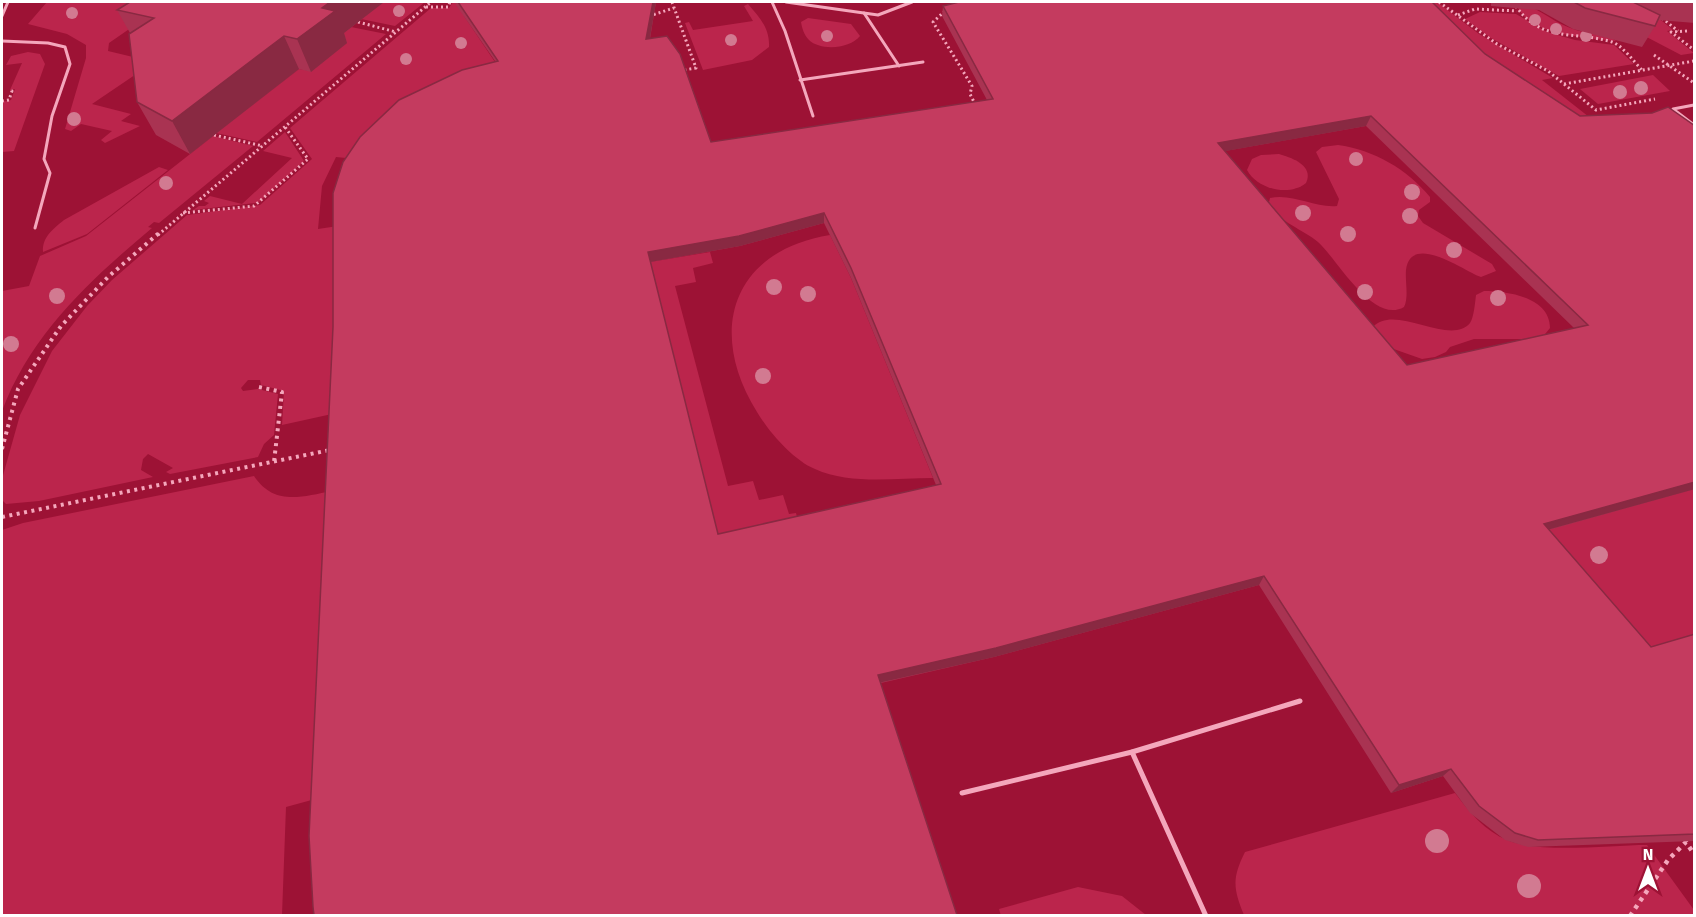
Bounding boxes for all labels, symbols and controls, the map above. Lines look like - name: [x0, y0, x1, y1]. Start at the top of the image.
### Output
- north arrow: [1618, 839, 1678, 899]
- text: N: [1643, 845, 1653, 864]

